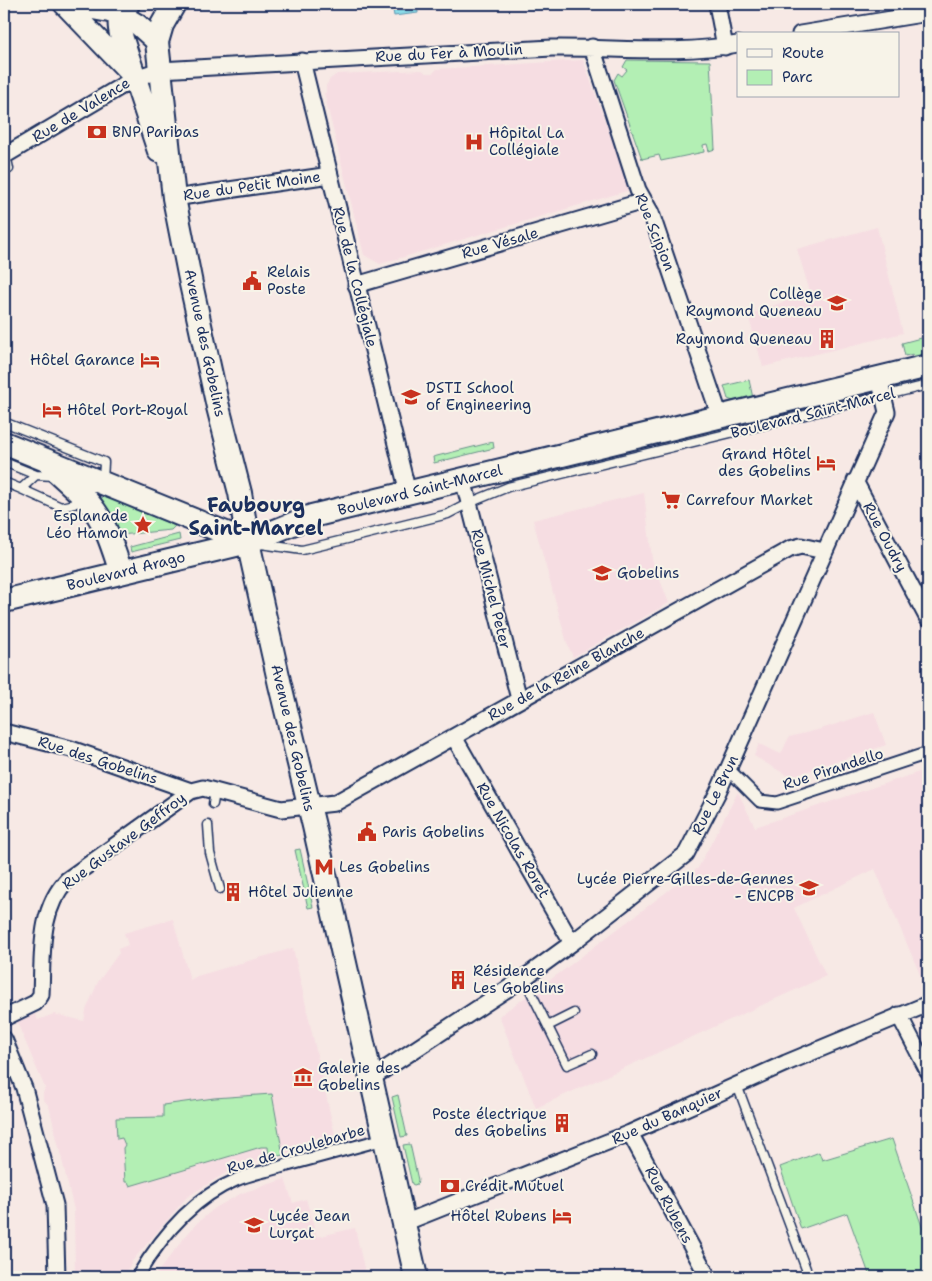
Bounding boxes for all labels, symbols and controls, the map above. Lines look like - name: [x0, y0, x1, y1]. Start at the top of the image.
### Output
- legend: [737, 32, 900, 98]
- street label: Rue du Fer à Moulin: [375, 39, 523, 67]
- text: Route: [782, 43, 824, 63]
- text: Parc: [782, 67, 813, 87]
- street label: Rue de Valence: [28, 73, 134, 147]
- bank icon: BNP Paribas: [86, 121, 108, 143]
- place label: BNP Paribas: [112, 122, 199, 142]
- place label: Hôpital La Collégiale: [489, 123, 565, 160]
- hospital icon: Hôpital La Collégiale: [463, 131, 485, 153]
- street label: Rue du Petit Moine: [182, 166, 322, 206]
- street label: Rue Scipion: [630, 190, 680, 274]
- street label: Rue de la Collégiale: [328, 205, 382, 349]
- street label: Rue Vésale: [459, 223, 541, 263]
- place label: Relais Poste: [267, 262, 310, 299]
- street label: Avenue des Gobelins: [180, 267, 230, 419]
- public building icon: Relais Poste: [241, 270, 263, 292]
- place label: Collège Raymond Queneau: [686, 284, 822, 321]
- school or university icon: Collège Raymond Queneau: [826, 292, 848, 314]
- building icon: Raymond Queneau: [816, 328, 838, 350]
- place label: Raymond Queneau: [676, 329, 812, 349]
- hotel icon: Hôtel Garance: [139, 349, 161, 371]
- place label: Hôtel Garance: [30, 350, 135, 370]
- place label: DSTI School of Engineering: [426, 378, 531, 415]
- street label: Boulevard Saint-Marcel: [729, 383, 898, 443]
- school or university icon: DSTI School of Engineering: [400, 386, 422, 408]
- hotel icon: Hôtel Port-Royal: [41, 399, 63, 421]
- place label: Hôtel Port-Royal: [67, 400, 188, 420]
- place label: Grand Hôtel des Gobelins: [718, 444, 811, 481]
- hotel icon: Grand Hôtel des Gobelins: [815, 452, 837, 474]
- street label: Boulevard Saint-Marcel: [336, 460, 505, 520]
- supermarket icon: Carrefour Market: [660, 489, 682, 511]
- place label: Carrefour Market: [686, 490, 813, 510]
- district label: Faubourg Saint-Marcel: [188, 492, 324, 541]
- street label: Rue Oudry: [858, 499, 912, 575]
- place label: Esplanade Léo Hamon: [46, 506, 128, 543]
- place icon: Esplanade Léo Hamon: [132, 514, 154, 536]
- street label: Rue Michel Peter: [466, 527, 516, 651]
- street label: Boulevard Arago: [65, 547, 187, 595]
- school or university icon: Gobelins: [591, 562, 613, 584]
- place label: Gobelins: [617, 563, 680, 583]
- street label: Rue de la Reine Blanche: [484, 623, 648, 725]
- street label: Avenue des Gobelins: [266, 662, 320, 814]
- street label: Rue des Gobelins: [36, 731, 160, 789]
- street label: Rue Pirandello: [780, 743, 886, 795]
- street label: Rue Le Brun: [687, 752, 743, 838]
- street label: Rue Nicolas Roret: [472, 779, 554, 901]
- street label: Rue Gustave Geffroy: [58, 788, 190, 894]
- public building icon: Paris Gobelins: [356, 821, 378, 843]
- place label: Paris Gobelins: [382, 822, 485, 842]
- metro station icon: Les Gobelins: [313, 856, 335, 878]
- place label: Les Gobelins: [339, 857, 430, 877]
- place label: Lycée Pierre-Gilles-de-Gennes - ENCPB: [577, 869, 794, 906]
- school or university icon: Lycée Pierre-Gilles-de-Gennes - ENCPB: [798, 877, 820, 899]
- building icon: Hôtel Julienne: [222, 881, 244, 903]
- place label: Hôtel Julienne: [248, 882, 353, 902]
- place label: Résidence Les Gobelins: [473, 961, 564, 998]
- building icon: Résidence Les Gobelins: [447, 969, 469, 991]
- place label: Galerie des Gobelins: [318, 1058, 400, 1095]
- museum icon: Galerie des Gobelins: [292, 1066, 314, 1088]
- street label: Rue du Banquier: [609, 1083, 725, 1149]
- place label: Poste électrique des Gobelins: [432, 1104, 547, 1141]
- building icon: Poste électrique des Gobelins: [551, 1112, 573, 1134]
- street label: Rue de Croulebarbe: [225, 1120, 367, 1178]
- street label: Rue Rubens: [640, 1163, 698, 1247]
- bank icon: Crédit Mutuel: [439, 1175, 461, 1197]
- place label: Crédit Mutuel: [465, 1176, 564, 1196]
- hotel icon: Hôtel Rubens: [551, 1205, 573, 1227]
- place label: Lycée Jean Lurçat: [269, 1206, 350, 1243]
- place label: Hôtel Rubens: [451, 1206, 547, 1226]
- school or university icon: Lycée Jean Lurçat: [243, 1214, 265, 1236]

